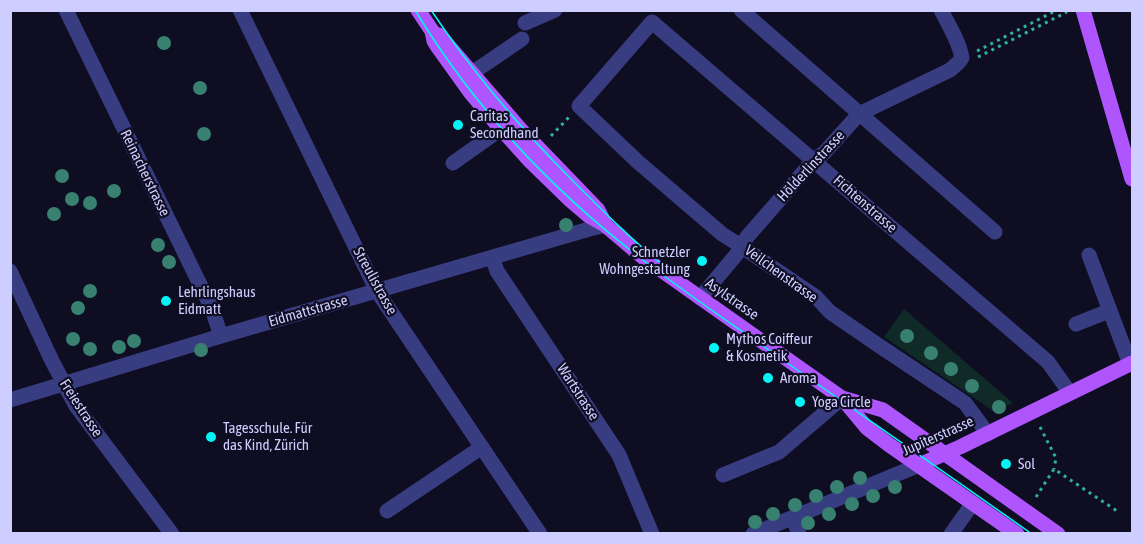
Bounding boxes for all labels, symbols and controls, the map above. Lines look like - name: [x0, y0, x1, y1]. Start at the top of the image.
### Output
- place label: Caritas Secondhand: [470, 107, 539, 142]
- marker: Caritas Secondhand: [451, 118, 465, 132]
- street label: Reinacherstrasse: [116, 127, 174, 219]
- street label: Hölderlinstrasse: [773, 127, 849, 205]
- street label: Fichtenstrasse: [829, 171, 901, 237]
- street label: Veilchenstrasse: [741, 241, 821, 307]
- place label: Schnetzler Wohngestaltung: [599, 243, 690, 278]
- street label: Streulistrasse: [349, 244, 401, 318]
- marker: Schnetzler Wohngestaltung: [695, 254, 709, 268]
- street label: Asylstrasse: [702, 274, 762, 324]
- place label: Lehrlingshaus Eidmatt: [178, 283, 256, 318]
- street label: Eidmattstrasse: [266, 291, 350, 331]
- marker: Lehrlingshaus Eidmatt: [159, 294, 173, 308]
- place label: Mythos Coiffeur & Kosmetik: [726, 330, 812, 365]
- marker: Mythos Coiffeur & Kosmetik: [707, 341, 721, 355]
- street label: Wartstrasse: [553, 360, 603, 424]
- place label: Aroma: [780, 369, 817, 387]
- marker: Aroma: [761, 371, 775, 385]
- street label: Freiestrasse: [56, 376, 106, 440]
- place label: Yoga Circle: [812, 393, 871, 411]
- marker: Yoga Circle: [793, 395, 807, 409]
- street label: Jupiterstrasse: [900, 412, 976, 460]
- place label: Tagesschule. Für das Kind, Zürich: [223, 419, 312, 454]
- marker: Tagesschule. Für das Kind, Zürich: [204, 430, 218, 444]
- place label: Sol: [1018, 455, 1035, 473]
- marker: Sol: [999, 457, 1013, 471]

